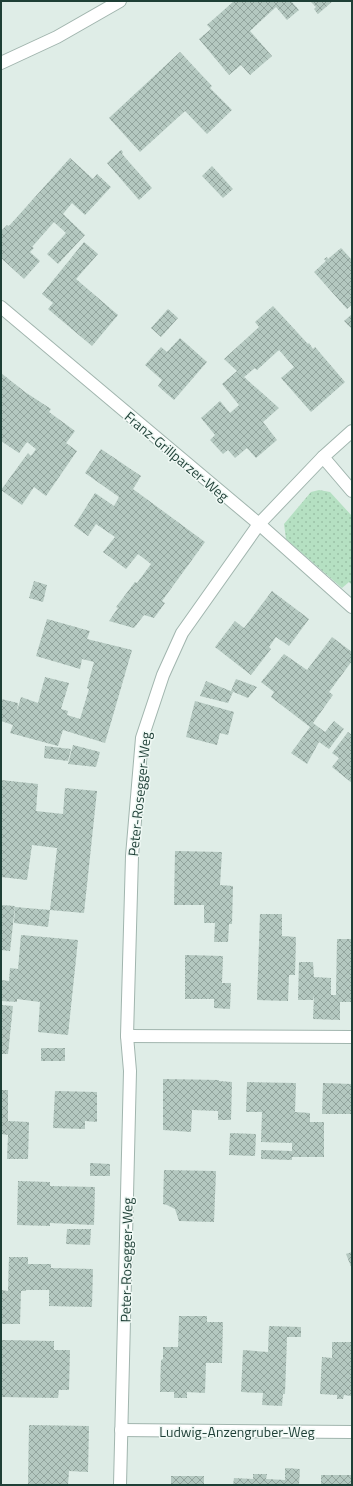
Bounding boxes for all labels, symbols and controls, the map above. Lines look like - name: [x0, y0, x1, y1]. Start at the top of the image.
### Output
- street label: Franz-Grillparzer-Weg: [120, 406, 234, 506]
- street label: Peter-Rosegger-Weg: [122, 731, 156, 857]
- street label: Peter-Rosegger-Weg: [114, 1197, 138, 1323]
- street label: Ludwig-Anzengruber-Weg: [159, 1421, 315, 1442]

